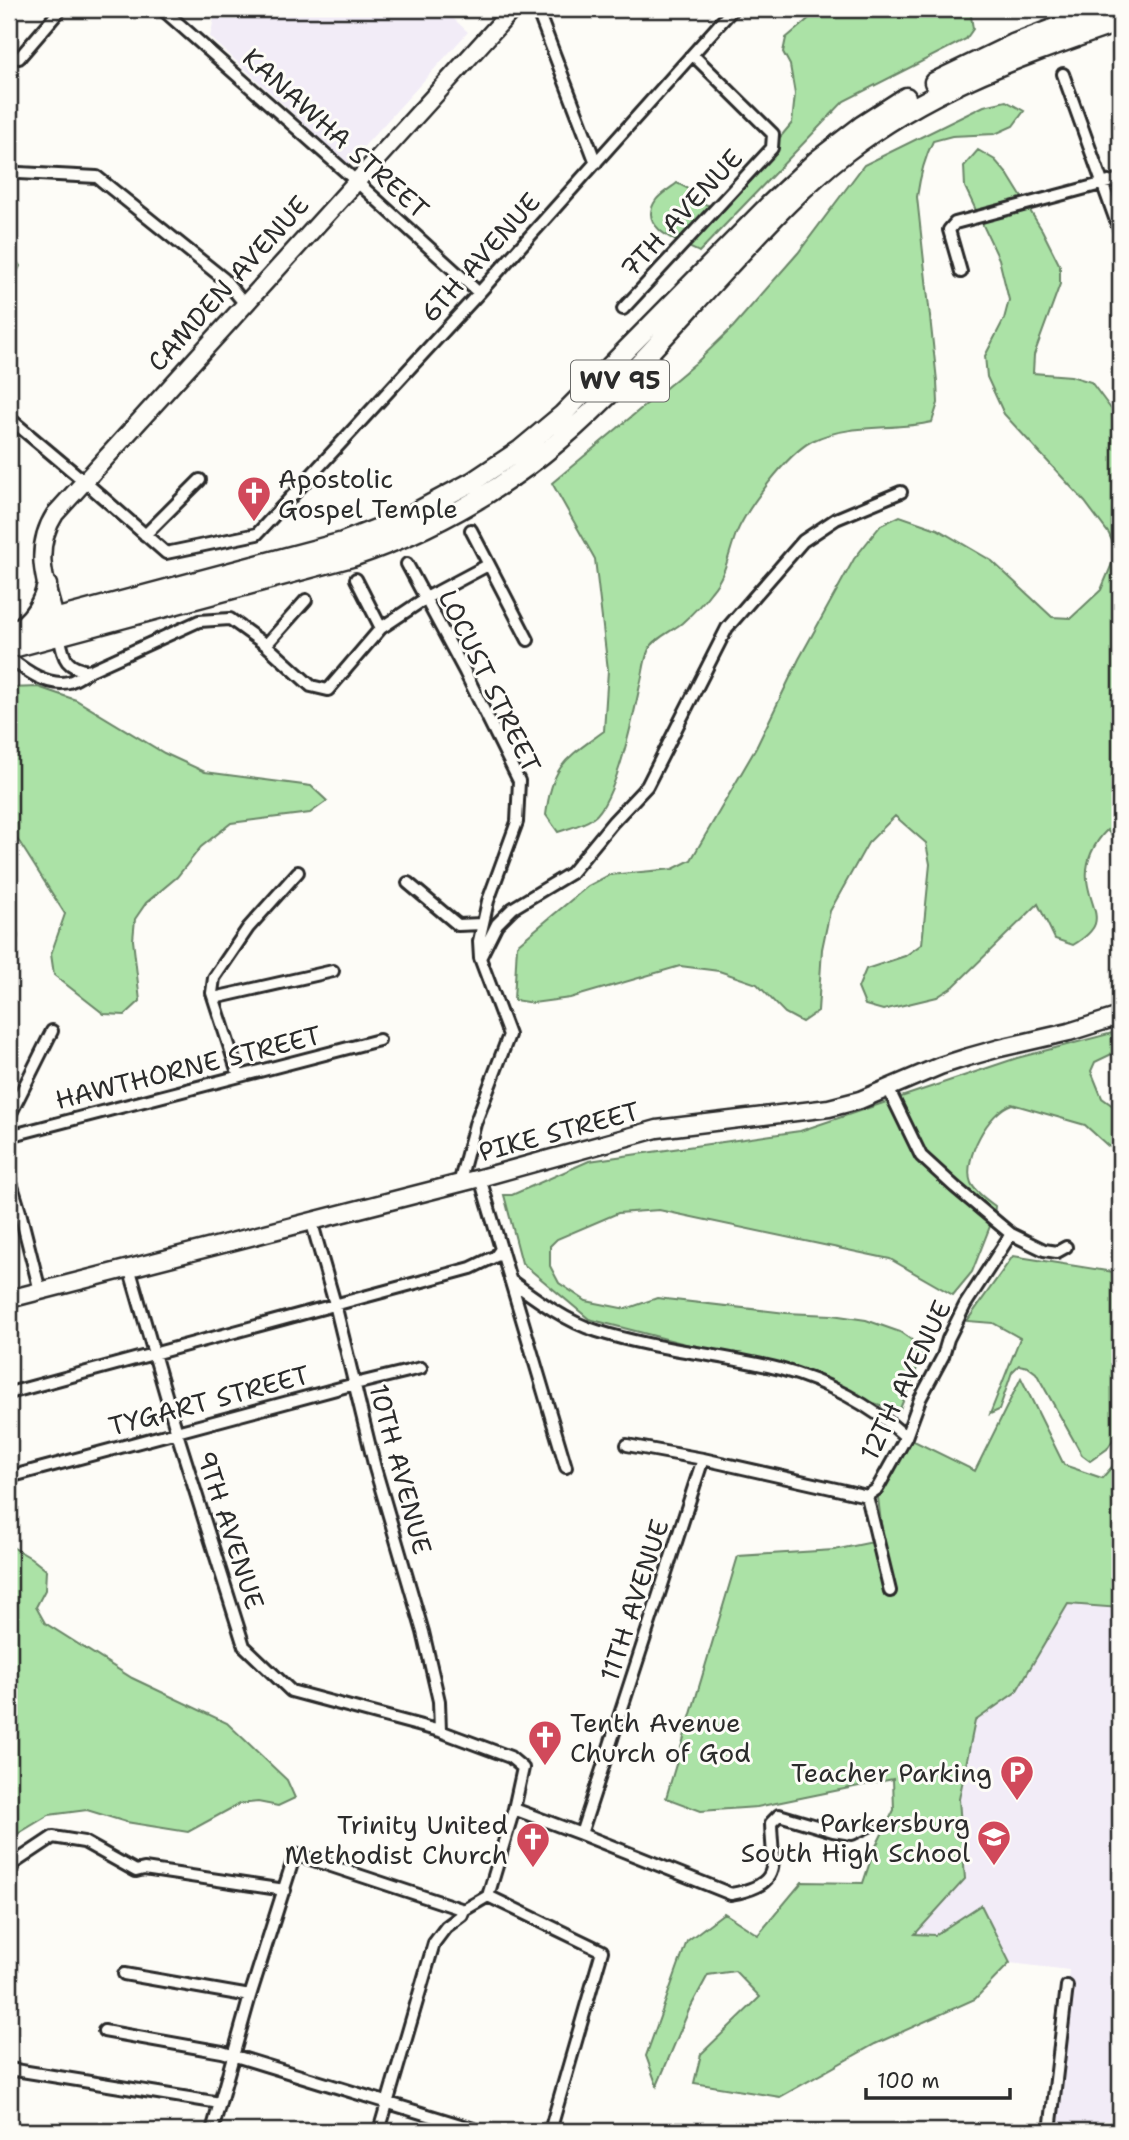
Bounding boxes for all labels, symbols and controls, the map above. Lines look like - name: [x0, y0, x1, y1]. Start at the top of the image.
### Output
- street label: KANAWHA STREET: [235, 40, 437, 226]
- street label: 7TH AVENUE: [612, 141, 750, 285]
- street label: 6TH AVENUE: [412, 185, 548, 329]
- street label: CAMDEN AVENUE: [140, 188, 316, 378]
- road number: WV 95: [571, 360, 669, 402]
- place label: Apostolic Gospel Temple: [278, 461, 458, 526]
- church icon: Apostolic Gospel Temple: [235, 474, 273, 523]
- street label: LOCUST STREET: [430, 584, 550, 778]
- street label: HAWTHORNE STREET: [51, 1017, 325, 1117]
- street label: PIKE STREET: [475, 1093, 643, 1169]
- street label: 12TH AVENUE: [851, 1294, 959, 1466]
- street label: TYGART STREET: [105, 1356, 313, 1444]
- street label: 10TH AVENUE: [361, 1380, 441, 1558]
- street label: 9TH AVENUE: [189, 1446, 273, 1614]
- street label: 11TH AVENUE: [591, 1515, 677, 1685]
- place label: Tenth Avenue Church of God: [570, 1705, 751, 1770]
- church icon: Tenth Avenue Church of God: [526, 1718, 564, 1767]
- parking icon: Teacher Parking: [998, 1753, 1036, 1802]
- place label: Teacher Parking: [791, 1755, 992, 1790]
- place label: Parkersburg South High School: [741, 1805, 970, 1870]
- place label: Trinity United Methodist Church: [285, 1807, 508, 1872]
- school or university icon: Parkersburg South High School: [975, 1818, 1013, 1867]
- church icon: Trinity United Methodist Church: [514, 1820, 552, 1869]
- scale bar: [866, 2056, 1010, 2100]
- text: 100 m: [877, 2067, 940, 2095]

